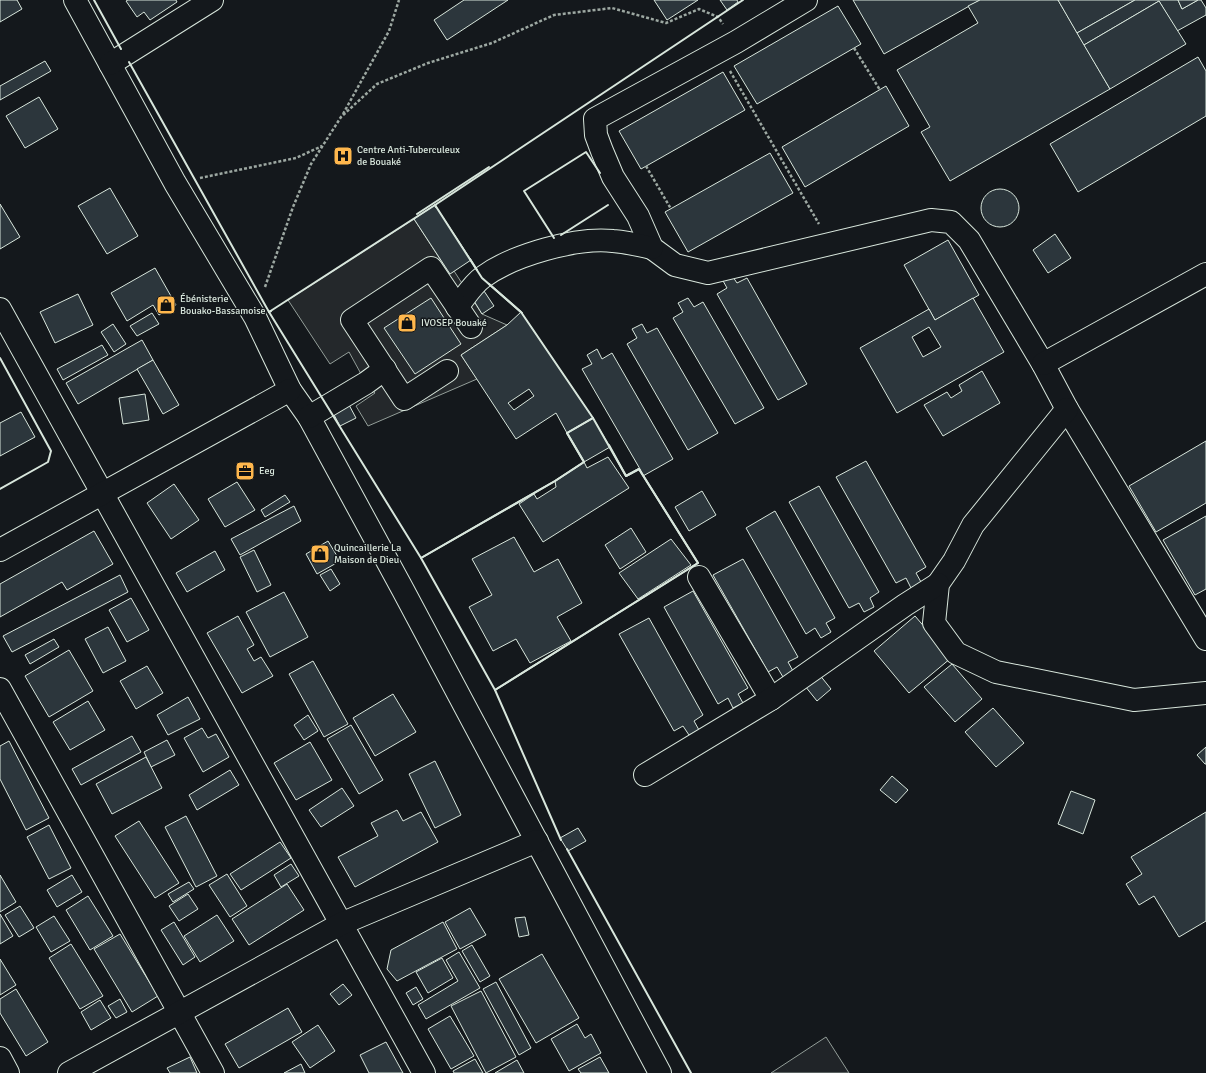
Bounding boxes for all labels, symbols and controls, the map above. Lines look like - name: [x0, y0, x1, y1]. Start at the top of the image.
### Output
- place label: Centre Anti-Tuberculeux de Bouaké: [357, 144, 460, 168]
- hospital icon: Centre Anti-Tuberculeux de Bouaké: [332, 145, 354, 167]
- place label: Ébénisterie Bouako-Bassamoise: [180, 292, 266, 317]
- shop icon: Ébénisterie Bouako-Bassamoise: [155, 294, 177, 316]
- shop icon: IVOSEP Bouaké: [396, 312, 418, 334]
- place label: IVOSEP Bouaké: [421, 317, 487, 329]
- office icon: Eeg: [234, 460, 256, 482]
- place label: Eeg: [259, 465, 275, 477]
- place label: Quincaillerie La Maison de Dieu: [334, 542, 401, 566]
- shop icon: Quincaillerie La Maison de Dieu: [309, 543, 331, 565]

